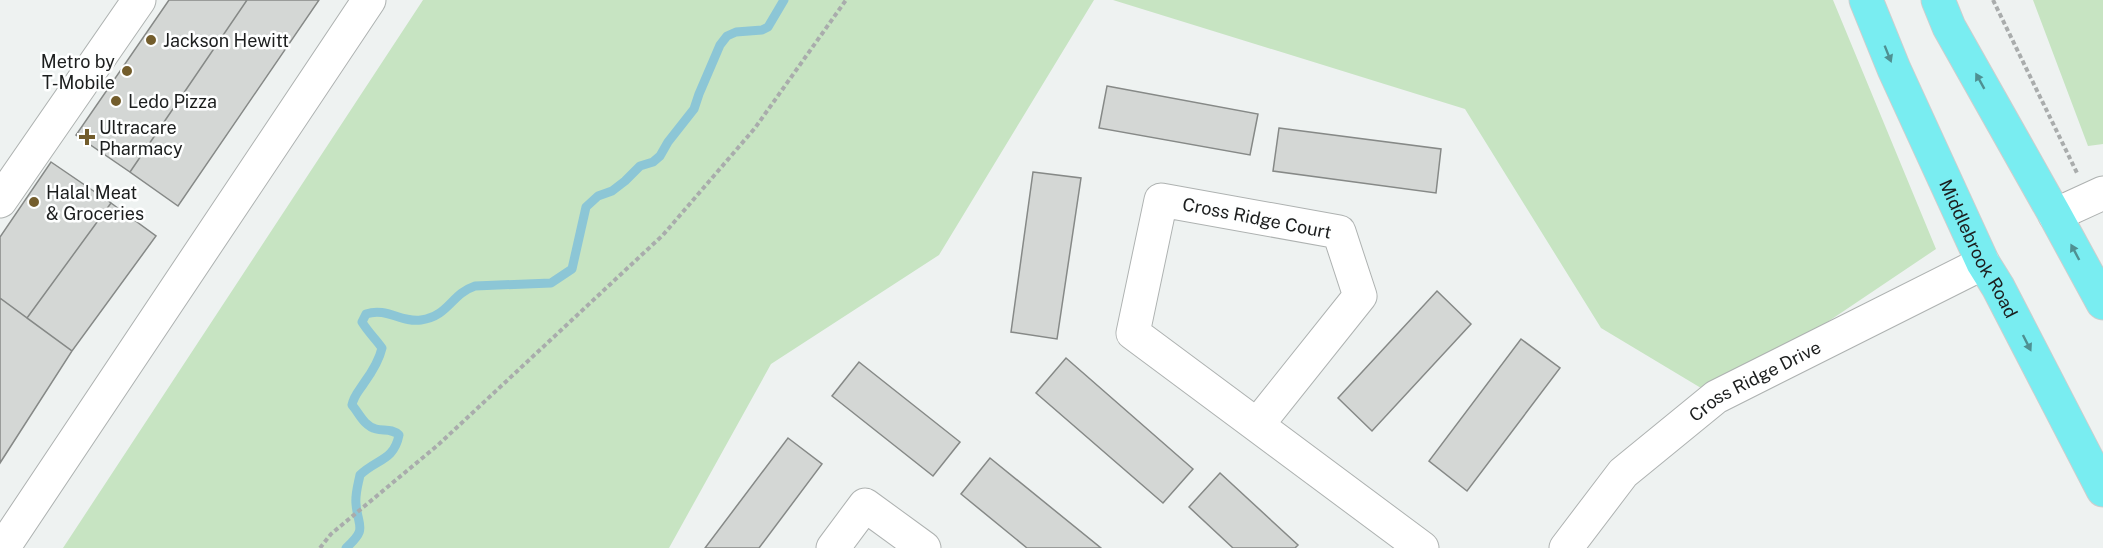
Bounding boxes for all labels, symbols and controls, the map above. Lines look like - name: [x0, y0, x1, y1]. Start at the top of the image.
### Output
- place label: Jackson Hewitt: [163, 30, 289, 51]
- marker: Jackson Hewitt: [144, 33, 158, 47]
- one-way arrow: [1883, 46, 1893, 64]
- place label: Metro by T-Mobile: [41, 51, 115, 93]
- marker: Metro by T-Mobile: [120, 64, 134, 78]
- one-way arrow: [1975, 73, 1985, 90]
- place label: Ledo Pizza: [128, 91, 217, 112]
- marker: Ledo Pizza: [109, 94, 123, 108]
- place label: Ultracare Pharmacy: [99, 117, 183, 159]
- marker: Ultracare Pharmacy: [80, 130, 94, 144]
- street label: Middlebrook Road: [1935, 176, 2022, 321]
- place label: Halal Meat & Groceries: [46, 182, 144, 224]
- street label: Cross Ridge Court: [1181, 193, 1333, 243]
- marker: Halal Meat & Groceries: [27, 195, 41, 209]
- one-way arrow: [2070, 243, 2080, 260]
- one-way arrow: [2022, 335, 2032, 352]
- street label: Cross Ridge Drive: [1684, 336, 1824, 425]

